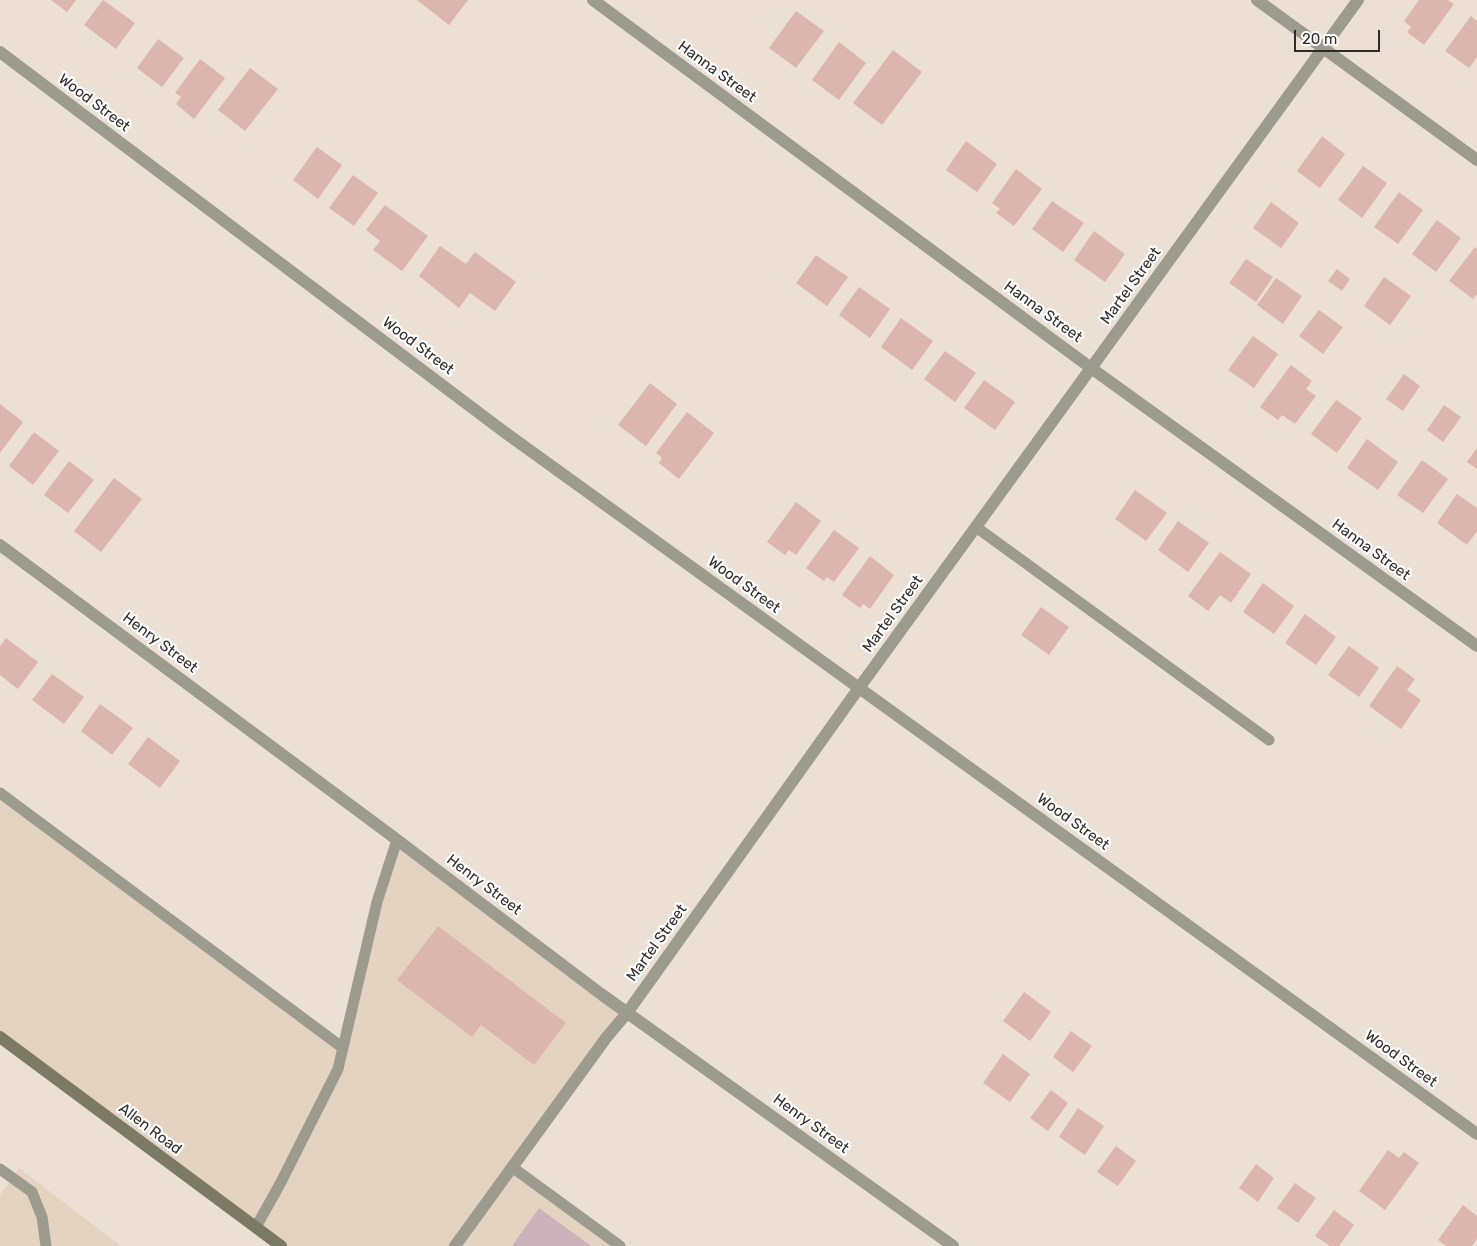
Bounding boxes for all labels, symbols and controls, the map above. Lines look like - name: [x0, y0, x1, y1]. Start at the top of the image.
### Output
- scale bar: [1297, 20, 1383, 52]
- text: 20 m: [1302, 30, 1337, 48]
- street label: Hanna Street: [674, 38, 760, 106]
- street label: Wood Street: [55, 70, 133, 136]
- street label: Martel Street: [1097, 244, 1165, 328]
- street label: Hanna Street: [1000, 278, 1086, 346]
- street label: Wood Street: [379, 313, 457, 379]
- street label: Hanna Street: [1328, 516, 1414, 584]
- street label: Wood Street: [704, 553, 784, 617]
- street label: Martel Street: [859, 572, 927, 656]
- street label: Henry Street: [119, 609, 201, 677]
- street label: Wood Street: [1033, 790, 1113, 854]
- street label: Henry Street: [443, 851, 525, 919]
- street label: Martel Street: [623, 901, 691, 985]
- street label: Wood Street: [1361, 1027, 1441, 1091]
- street label: Henry Street: [770, 1090, 852, 1158]
- street label: Allen Road: [115, 1100, 185, 1158]

